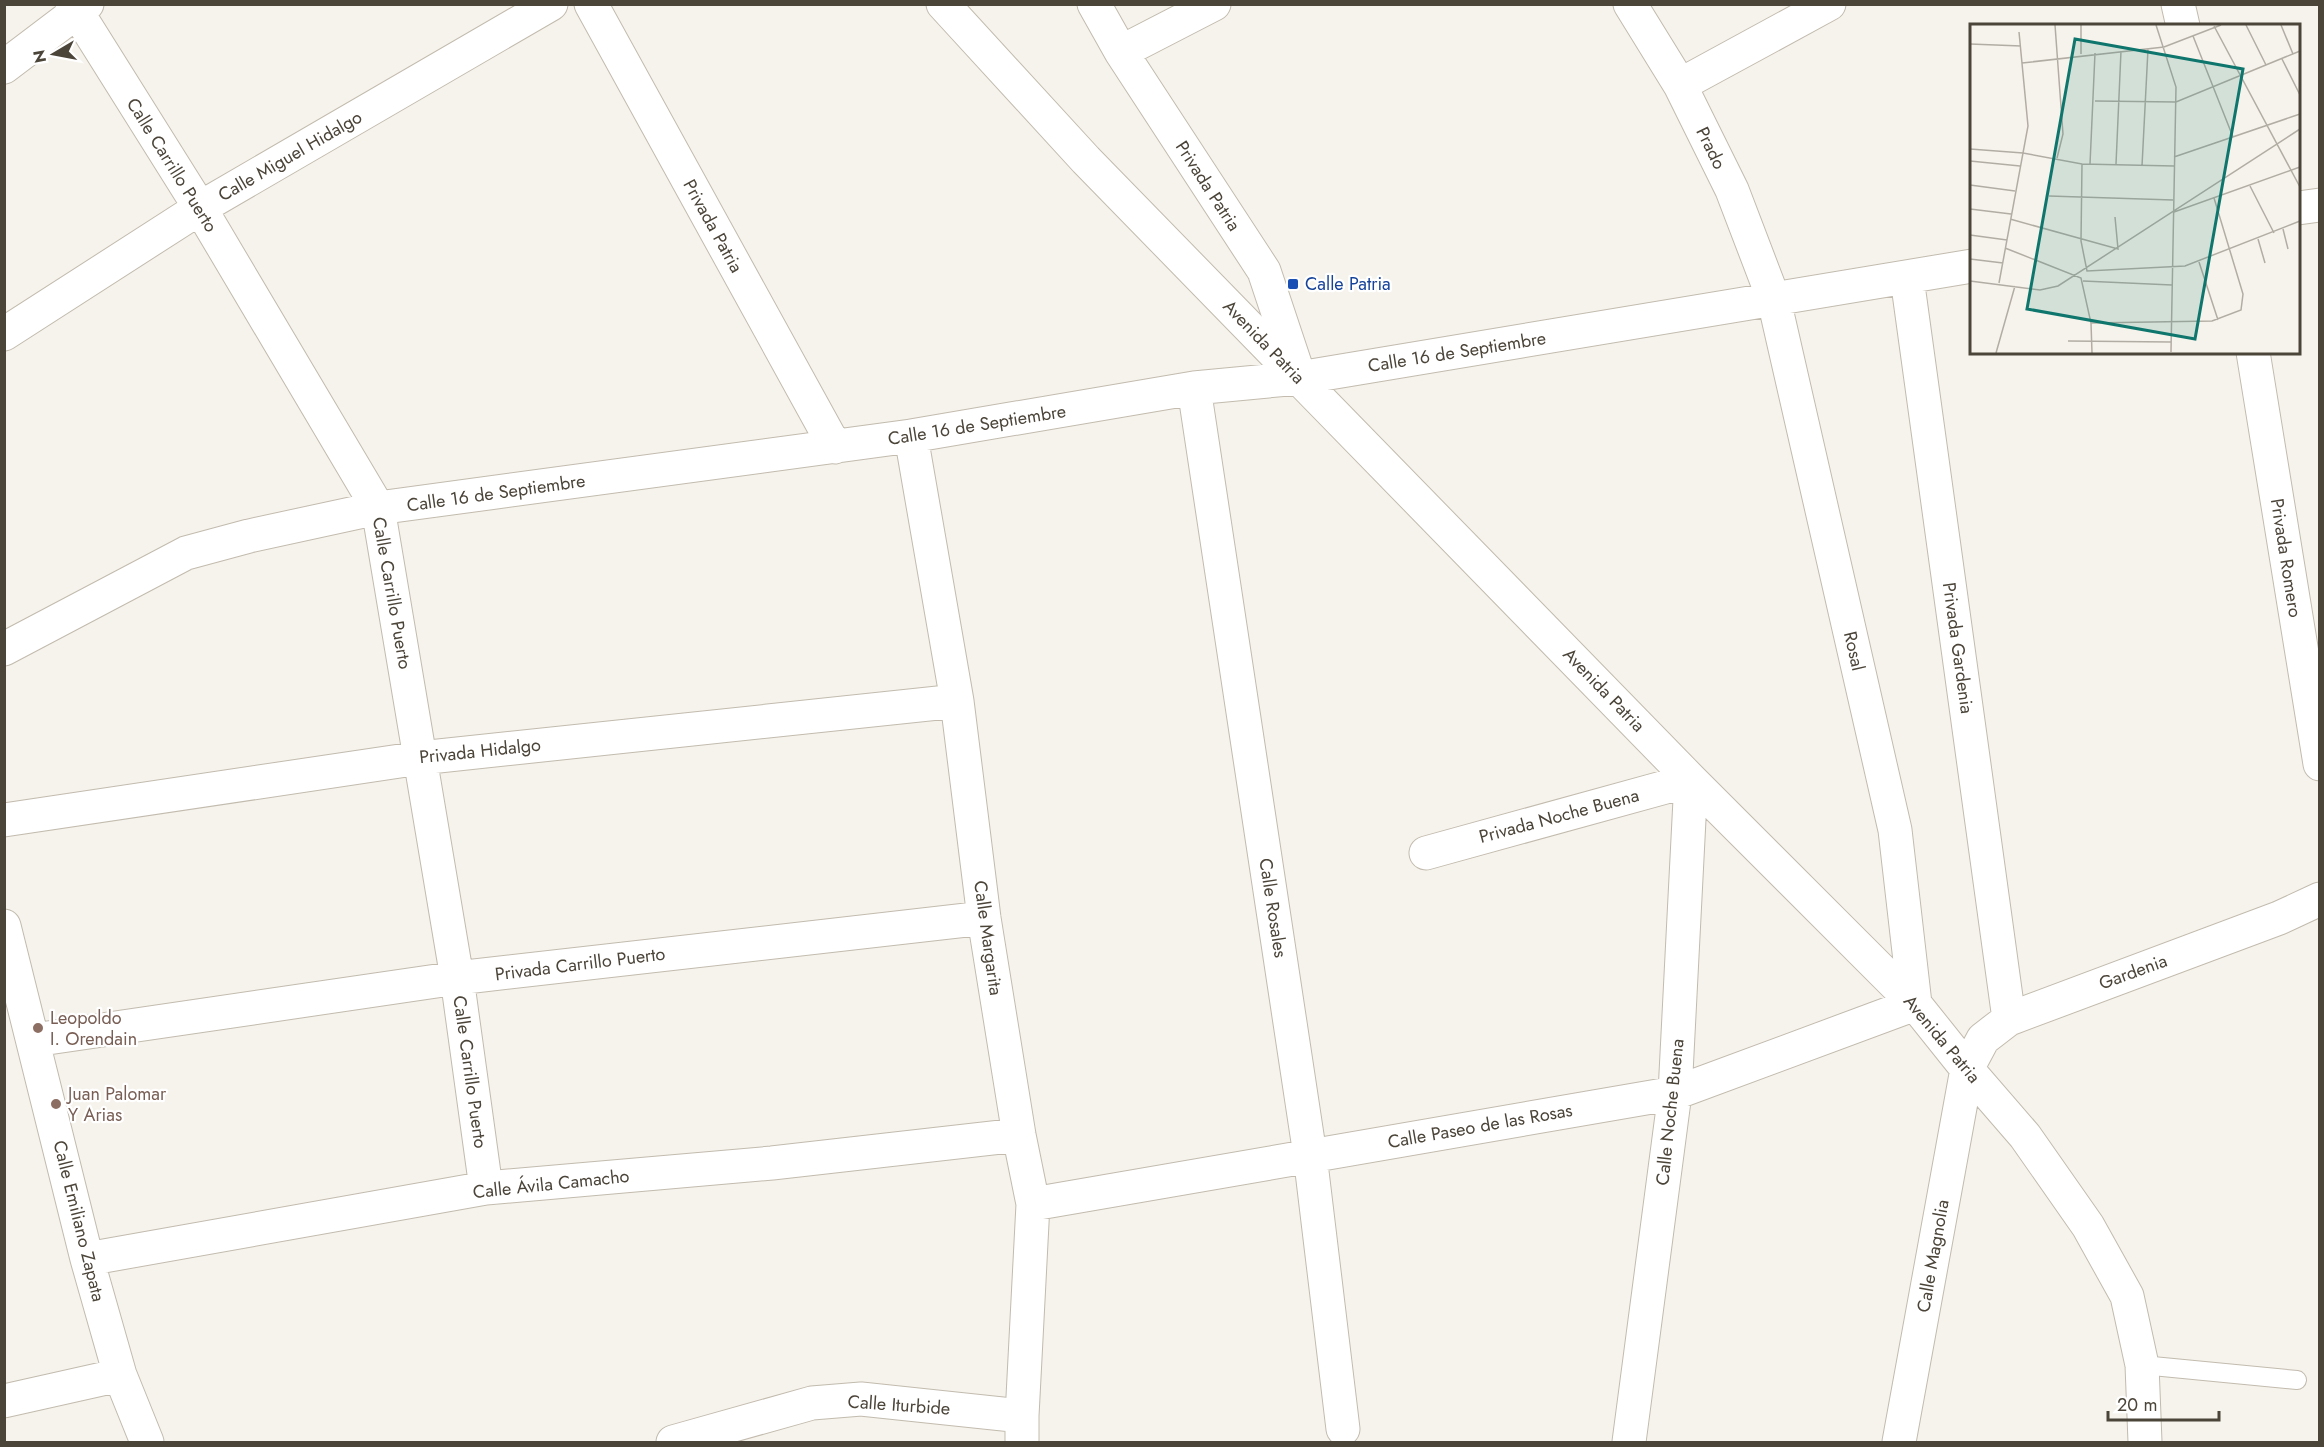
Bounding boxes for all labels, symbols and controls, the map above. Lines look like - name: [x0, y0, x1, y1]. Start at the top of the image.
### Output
- north arrow: [24, 24, 84, 84]
- inset map: [1970, 24, 2300, 354]
- text: N: [27, 48, 52, 65]
- street label: Calle Carrillo Puerto: [120, 93, 224, 237]
- street label: Calle Miguel Hidalgo: [213, 104, 367, 208]
- street label: Prado: [1690, 122, 1732, 174]
- street label: Privada Patria: [1169, 136, 1247, 236]
- street label: Privada Patria: [677, 175, 749, 277]
- place label: Calle Patria: [1305, 271, 1391, 297]
- marker: Calle Patria: [1286, 277, 1300, 291]
- street label: Avenida Patria: [1217, 294, 1311, 390]
- street label: Calle 16 de Septiembre: [1366, 325, 1548, 379]
- street label: Calle 16 de Septiembre: [886, 398, 1068, 452]
- street label: Calle 16 de Septiembre: [405, 468, 587, 518]
- street label: Privada Romero: [2264, 497, 2308, 620]
- street label: Calle Carrillo Puerto: [366, 515, 418, 671]
- street label: Privada Gardenia: [1936, 581, 1980, 715]
- street label: Rosal: [1837, 629, 1871, 673]
- street label: Avenida Patria: [1557, 642, 1651, 738]
- street label: Privada Hidalgo: [418, 732, 542, 770]
- street label: Privada Noche Buena: [1476, 782, 1642, 850]
- street label: Calle Rosales: [1252, 856, 1294, 960]
- street label: Calle Margarita: [967, 879, 1009, 997]
- street label: Privada Carrillo Puerto: [493, 941, 667, 987]
- street label: Gardenia: [2095, 948, 2171, 996]
- street label: Avenida Patria: [1897, 989, 1987, 1089]
- street label: Calle Carrillo Puerto: [446, 994, 494, 1150]
- place label: Leopoldo I. Orendain: [50, 1005, 137, 1052]
- marker: Leopoldo I. Orendain: [31, 1021, 45, 1035]
- street label: Calle Noche Buena: [1649, 1037, 1691, 1187]
- place label: Juan Palomar Y Arias: [66, 1081, 167, 1128]
- marker: Juan Palomar Y Arias: [49, 1097, 63, 1111]
- street label: Calle Paseo de las Rosas: [1386, 1097, 1574, 1155]
- street label: Calle Emiliano Zapata: [46, 1138, 112, 1304]
- street label: Calle Ávila Camacho: [471, 1163, 631, 1205]
- street label: Calle Magnolia: [1910, 1198, 1956, 1314]
- scale bar: [2108, 1384, 2219, 1422]
- street label: Calle Iturbide: [847, 1388, 951, 1422]
- text: 20 m: [2117, 1392, 2157, 1418]

